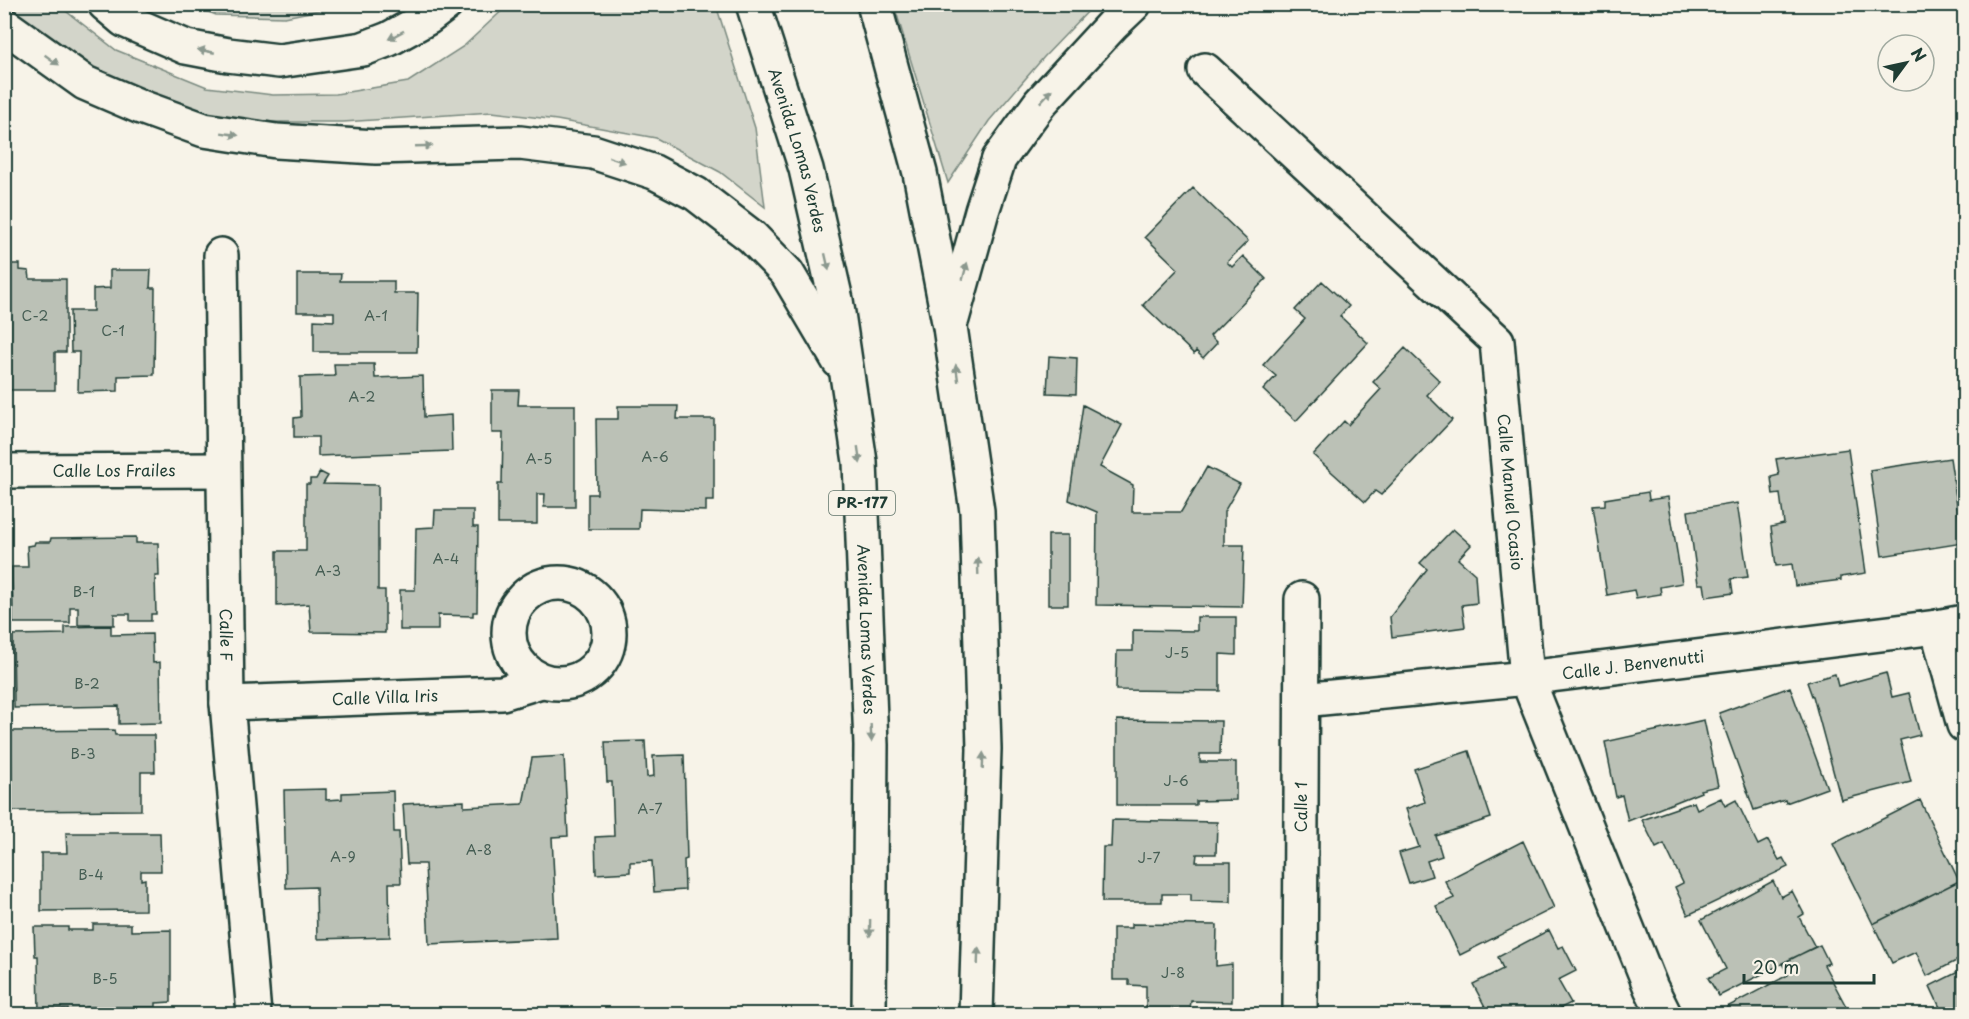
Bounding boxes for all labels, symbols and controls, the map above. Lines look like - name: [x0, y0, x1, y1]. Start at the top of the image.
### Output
- one-way arrow: [388, 30, 405, 40]
- north arrow: [1876, 33, 1936, 93]
- text: N: [1906, 42, 1933, 66]
- one-way arrow: [196, 46, 215, 55]
- one-way arrow: [43, 54, 59, 66]
- street label: Avenida Lomas Verdes: [763, 65, 833, 235]
- one-way arrow: [1039, 89, 1052, 104]
- one-way arrow: [221, 130, 240, 139]
- one-way arrow: [415, 141, 434, 150]
- one-way arrow: [609, 155, 627, 165]
- one-way arrow: [823, 253, 832, 272]
- one-way arrow: [961, 261, 971, 280]
- house number: C-2: [22, 305, 48, 326]
- house number: A-1: [364, 305, 388, 326]
- house number: C-1: [101, 320, 125, 341]
- one-way arrow: [952, 363, 961, 382]
- house number: A-2: [349, 386, 375, 407]
- street label: Calle Manuel Ocasio: [1493, 413, 1530, 571]
- one-way arrow: [854, 445, 864, 464]
- house number: A-6: [641, 446, 669, 467]
- house number: A-5: [526, 448, 552, 469]
- street label: Calle Los Frailes: [52, 457, 176, 482]
- road number: PR-177: [829, 491, 895, 515]
- street label: Avenida Lomas Verdes: [852, 544, 883, 715]
- house number: A-4: [433, 548, 459, 569]
- one-way arrow: [974, 557, 983, 576]
- house number: A-3: [315, 560, 341, 581]
- house number: B-1: [73, 581, 95, 602]
- street label: Calle F: [215, 608, 239, 662]
- house number: J-5: [1165, 642, 1189, 663]
- street label: Calle J. Benvenutti: [1560, 643, 1706, 685]
- house number: B-2: [74, 673, 100, 694]
- street label: Calle Villa Iris: [331, 682, 438, 710]
- one-way arrow: [866, 724, 875, 743]
- house number: B-3: [71, 743, 95, 764]
- one-way arrow: [979, 752, 988, 771]
- house number: J-6: [1164, 770, 1189, 791]
- street label: Calle 1: [1288, 782, 1312, 832]
- house number: A-7: [638, 798, 662, 819]
- house number: A-8: [466, 839, 492, 860]
- house number: A-9: [330, 846, 356, 867]
- house number: J-7: [1138, 847, 1160, 868]
- house number: B-4: [78, 864, 104, 885]
- one-way arrow: [865, 919, 875, 938]
- one-way arrow: [973, 947, 983, 966]
- scale bar: [1744, 947, 1874, 985]
- text: 20 m: [1753, 953, 1799, 980]
- house number: J-8: [1161, 962, 1185, 983]
- house number: B-5: [92, 968, 118, 989]

